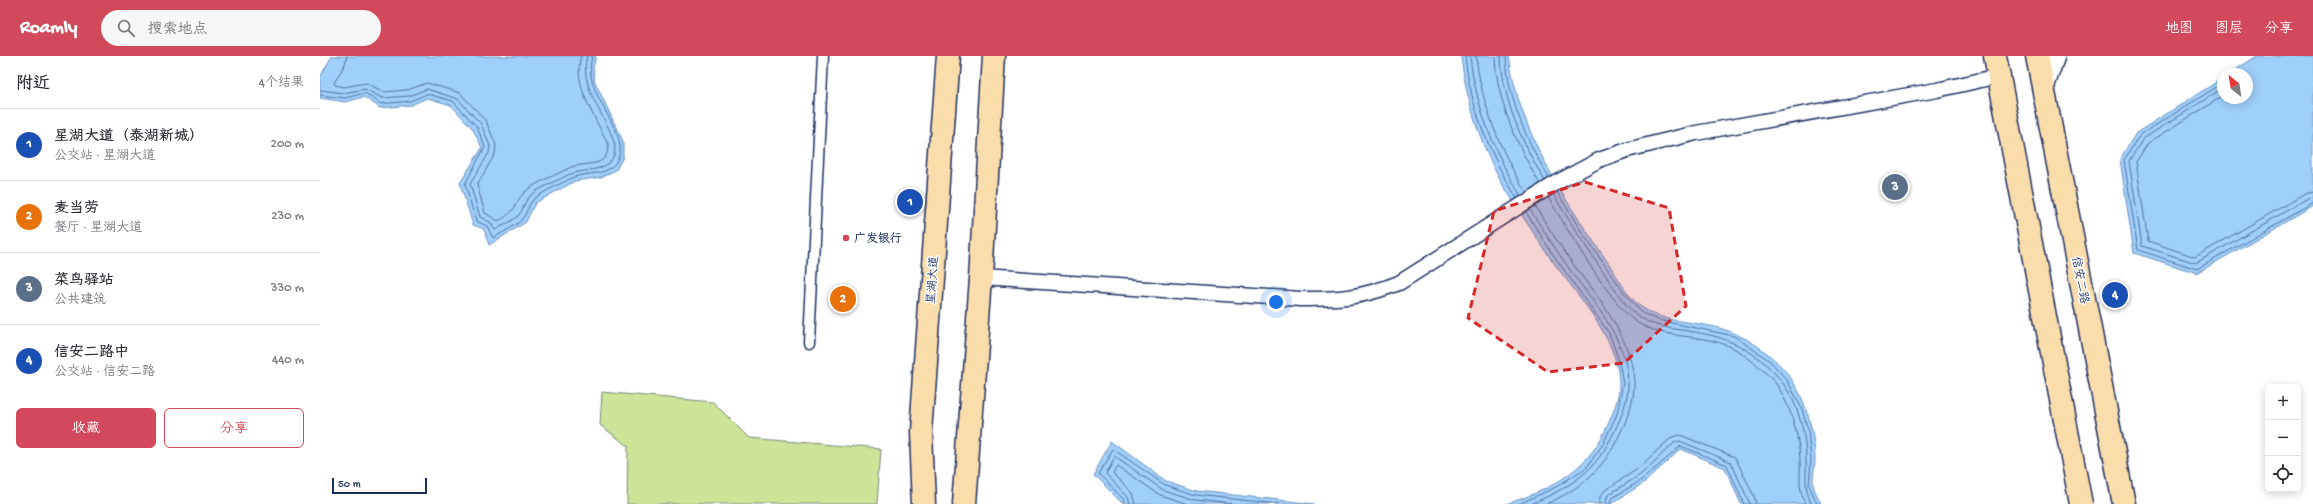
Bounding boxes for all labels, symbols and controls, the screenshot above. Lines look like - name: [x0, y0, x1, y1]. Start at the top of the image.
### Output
- search box: [101, 10, 381, 46]
- text: Roamly: [20, 17, 77, 40]
- icon: search: [115, 17, 137, 39]
- text: 搜索地点: [147, 21, 207, 39]
- text: 地图: [2165, 21, 2193, 38]
- text: 图层: [2215, 21, 2243, 38]
- text: 分享: [2265, 21, 2293, 38]
- north arrow: [2217, 68, 2253, 104]
- text: 附近: [16, 75, 50, 95]
- text: 4个结果: [259, 76, 304, 91]
- text: 星湖大道（泰湖新城）: [54, 128, 204, 146]
- text: 1: [26, 137, 32, 152]
- text: 200 m: [271, 137, 304, 152]
- text: 公交站 · 星湖大道: [54, 149, 155, 164]
- pin: 3: [1882, 172, 1908, 202]
- pin: 1: [897, 187, 923, 217]
- text: 麦当劳: [54, 200, 99, 218]
- text: 2: [26, 209, 32, 224]
- text: 230 m: [271, 209, 304, 224]
- text: 餐厅 · 星湖大道: [54, 221, 142, 236]
- place label: 广发银行: [854, 232, 902, 247]
- marker: 广发银行: [841, 233, 851, 243]
- street label: 信安二路: [2068, 255, 2091, 305]
- street label: 星湖大道: [924, 256, 943, 305]
- text: 菜鸟驿站: [54, 272, 114, 290]
- pin: 4: [2102, 280, 2128, 310]
- text: 3: [26, 281, 32, 296]
- text: 330 m: [271, 281, 304, 296]
- pin: 2: [830, 284, 856, 314]
- your location: [1266, 292, 1286, 312]
- text: 公共建筑: [54, 293, 106, 308]
- text: 信安二路中: [54, 344, 129, 362]
- text: 4: [26, 353, 32, 368]
- text: 440 m: [272, 353, 304, 368]
- text: 公交站 · 信安二路: [54, 365, 155, 380]
- map controls: [2265, 384, 2301, 492]
- button: +: [2265, 384, 2301, 420]
- button: 收藏: [16, 408, 156, 448]
- button: 分享: [164, 408, 304, 448]
- button: −: [2265, 420, 2301, 456]
- button: locate: [2265, 456, 2301, 492]
- scale bar: [332, 476, 427, 495]
- text: 50 m: [338, 479, 360, 491]

